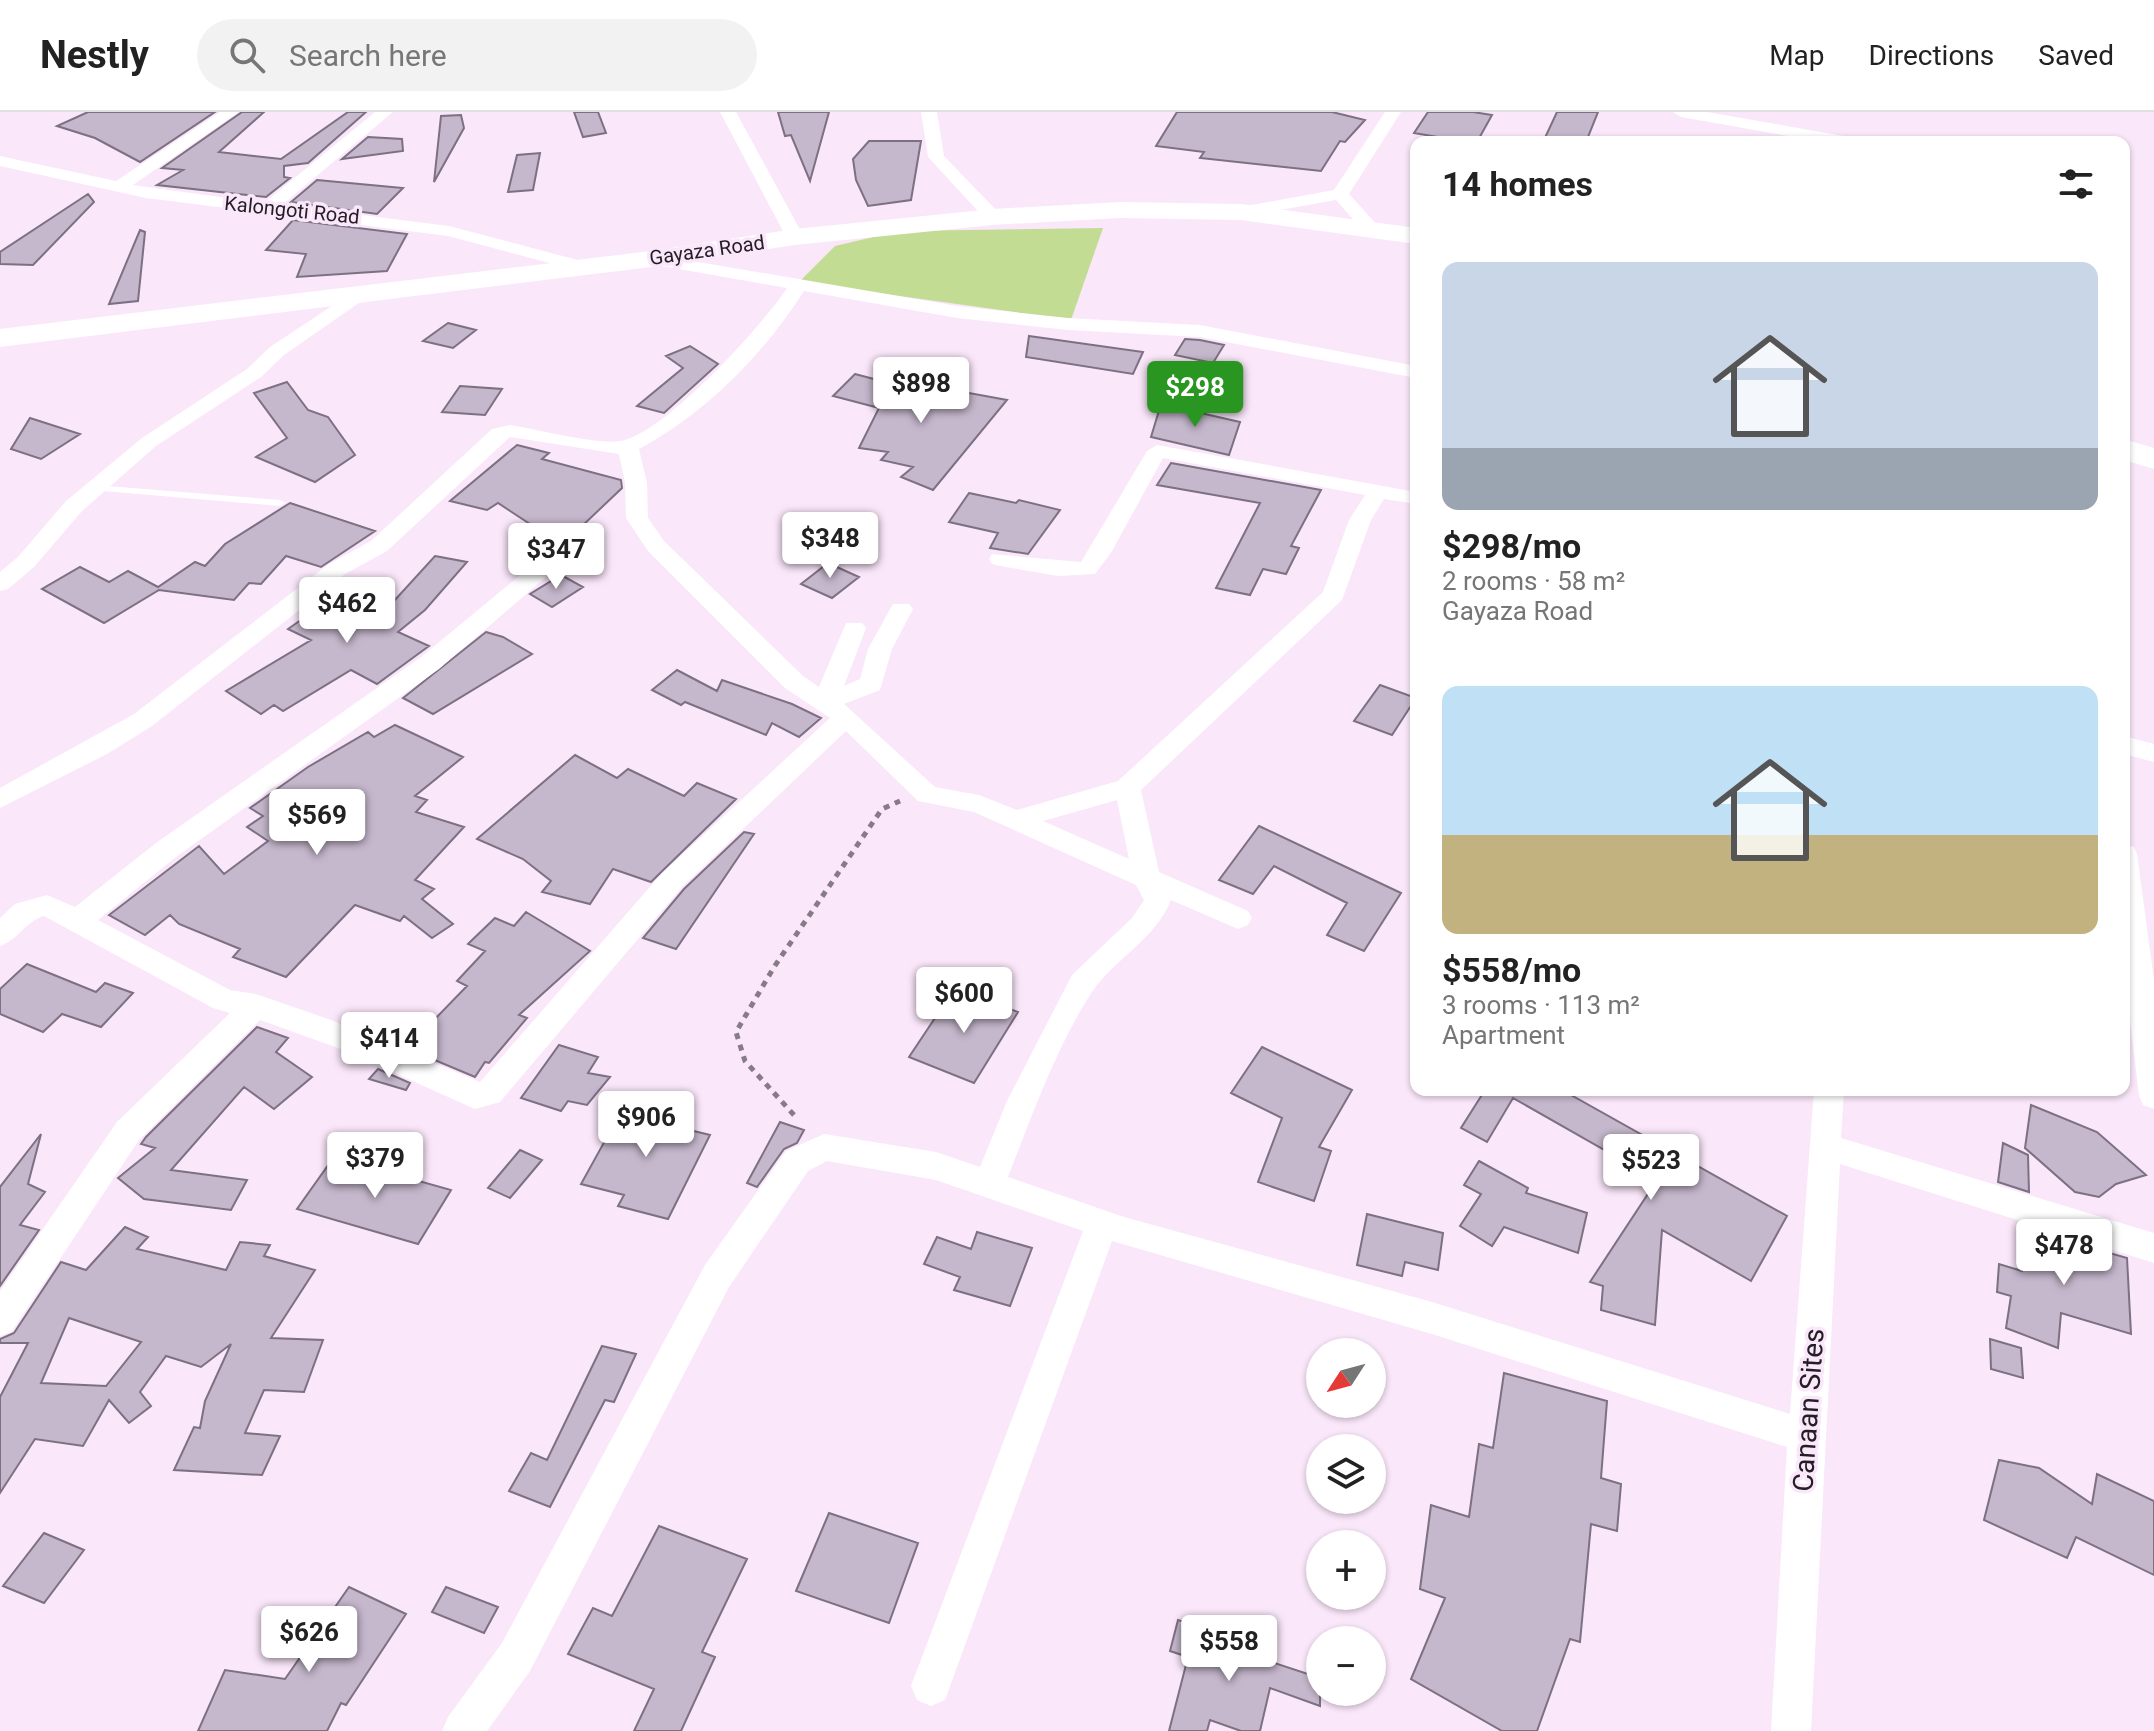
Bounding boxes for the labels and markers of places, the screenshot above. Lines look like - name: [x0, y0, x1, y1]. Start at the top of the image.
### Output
- pin: $898: [874, 357, 968, 425]
- pin: $298: [1148, 361, 1242, 429]
- pin: $348: [783, 512, 877, 580]
- pin: $347: [509, 523, 603, 591]
- pin: $462: [300, 577, 394, 645]
- pin: $569: [270, 789, 364, 857]
- pin: $600: [917, 967, 1011, 1035]
- pin: $414: [342, 1012, 436, 1080]
- pin: $906: [599, 1091, 693, 1159]
- pin: $379: [328, 1132, 422, 1200]
- pin: $523: [1604, 1134, 1698, 1202]
- pin: $478: [2017, 1219, 2111, 1287]
- pin: $626: [262, 1606, 356, 1674]
- pin: $558: [1182, 1615, 1276, 1683]

